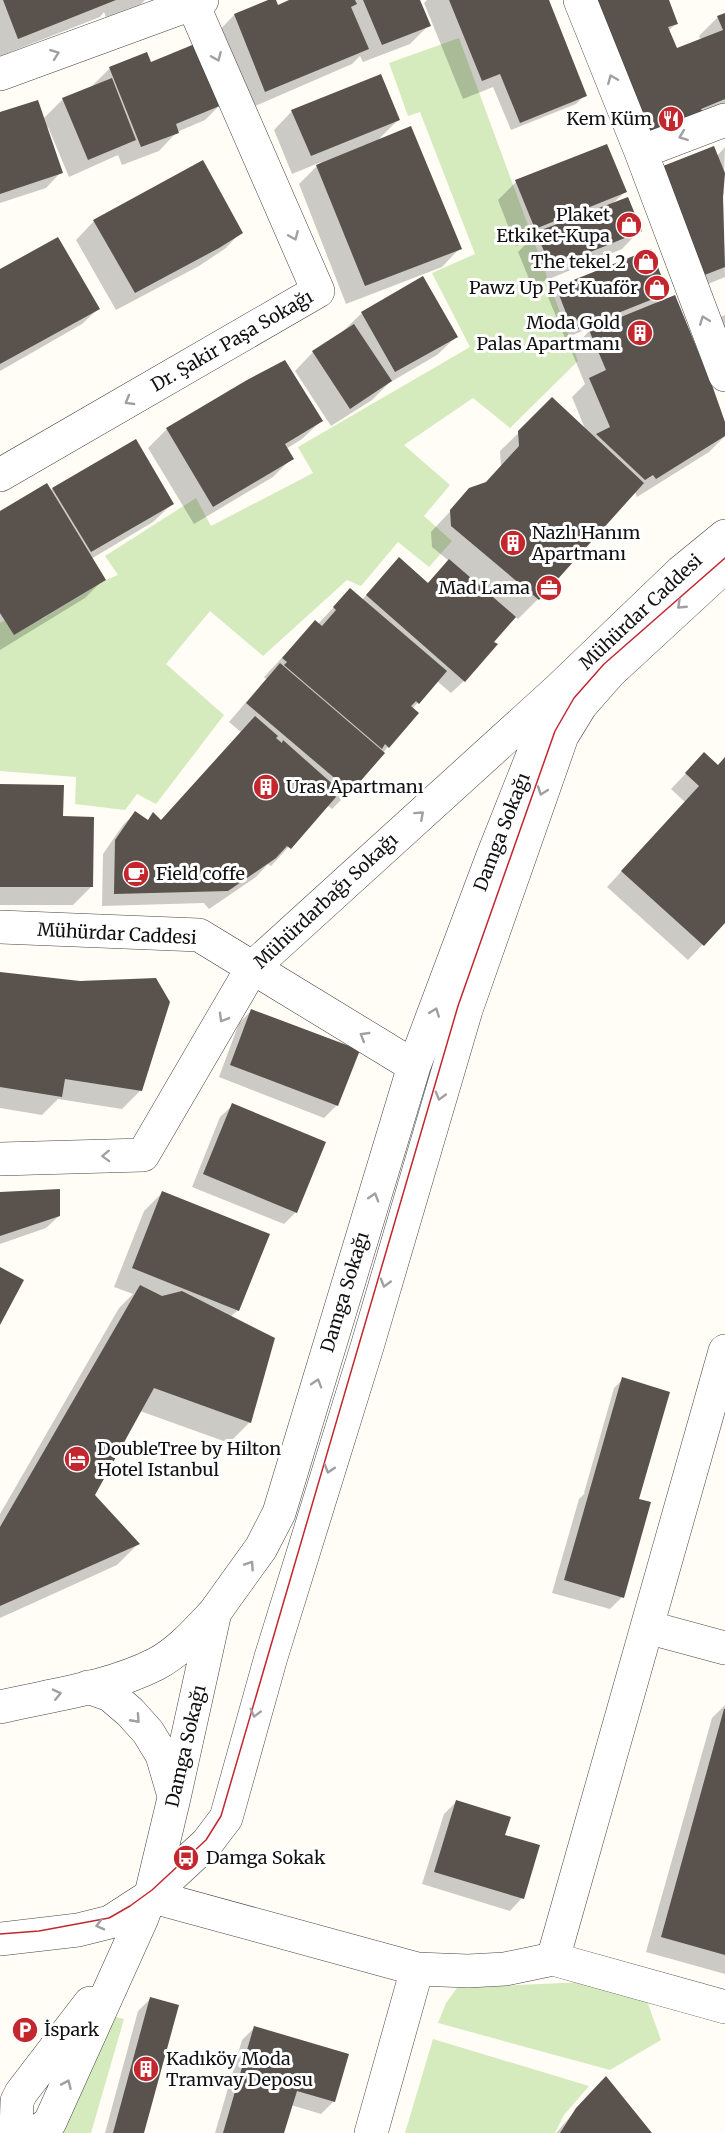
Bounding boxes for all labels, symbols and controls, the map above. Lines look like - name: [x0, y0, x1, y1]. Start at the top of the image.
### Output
- one-way arrow: [49, 49, 60, 62]
- one-way arrow: [209, 51, 221, 62]
- one-way arrow: [607, 74, 619, 85]
- restaurant icon: Kem Küm: [656, 104, 686, 134]
- place label: Kem Küm: [566, 107, 652, 130]
- one-way arrow: [678, 129, 689, 141]
- place label: Plaket Etkiket-Kupa: [496, 203, 610, 247]
- shop icon: Plaket Etkiket-Kupa: [614, 210, 644, 240]
- one-way arrow: [287, 230, 299, 241]
- shop icon: The tekel 2: [631, 247, 661, 277]
- place label: The tekel 2: [531, 250, 626, 273]
- shop icon: Pawz Up Pet Kuaför: [642, 273, 672, 303]
- place label: Pawz Up Pet Kuaför: [469, 276, 638, 299]
- street label: Dr. Şakir Paşa Sokağı: [147, 285, 317, 396]
- place label: Moda Gold Palas Apartmanı: [477, 311, 620, 355]
- one-way arrow: [699, 315, 712, 326]
- building icon: Moda Gold Palas Apartmanı: [625, 318, 655, 348]
- one-way arrow: [125, 394, 135, 405]
- place label: Nazlı Hanım Apartmanı: [531, 521, 640, 565]
- building icon: Nazlı Hanım Apartmanı: [498, 528, 528, 558]
- street label: Mühürdar Caddesi: [575, 549, 707, 674]
- office icon: Mad Lama: [534, 573, 564, 603]
- place label: Mad Lama: [438, 576, 530, 599]
- one-way arrow: [678, 598, 688, 609]
- street label: Damga Sokağı: [468, 769, 535, 894]
- building icon: Uras Apartmanı: [251, 772, 281, 802]
- place label: Uras Apartmanı: [286, 775, 424, 798]
- one-way arrow: [536, 785, 549, 796]
- one-way arrow: [413, 811, 424, 822]
- street label: Mühürdarbağı Sokağı: [249, 828, 402, 973]
- cafe icon: Field coffe: [121, 859, 151, 889]
- place label: Field coffe: [156, 862, 245, 885]
- street label: Mühürdar Caddesi: [37, 918, 197, 949]
- one-way arrow: [428, 1007, 440, 1018]
- one-way arrow: [218, 1012, 230, 1022]
- one-way arrow: [360, 1032, 370, 1043]
- one-way arrow: [435, 1091, 448, 1101]
- one-way arrow: [101, 1149, 110, 1162]
- one-way arrow: [367, 1192, 379, 1203]
- street label: Damga Sokağı: [315, 1229, 374, 1355]
- one-way arrow: [380, 1277, 392, 1288]
- one-way arrow: [310, 1378, 322, 1389]
- place label: DoubleTree by Hilton Hotel Istanbul: [97, 1437, 281, 1481]
- hotel icon: DoubleTree by Hilton Hotel Istanbul: [62, 1444, 92, 1474]
- one-way arrow: [324, 1463, 336, 1474]
- one-way arrow: [242, 1561, 254, 1571]
- street label: Damga Sokağı: [160, 1682, 211, 1809]
- one-way arrow: [52, 1688, 62, 1701]
- one-way arrow: [250, 1708, 263, 1718]
- one-way arrow: [129, 1712, 140, 1723]
- bus stop icon: Damga Sokak: [171, 1843, 201, 1873]
- place label: Damga Sokak: [206, 1846, 326, 1869]
- one-way arrow: [95, 1917, 105, 1930]
- parking icon: İspark: [10, 2015, 40, 2045]
- place label: İspark: [44, 2018, 100, 2041]
- place label: Kadıköy Moda Tramvay Deposu: [166, 2047, 313, 2091]
- building icon: Kadıköy Moda Tramvay Deposu: [131, 2054, 161, 2084]
- one-way arrow: [59, 2080, 71, 2091]

